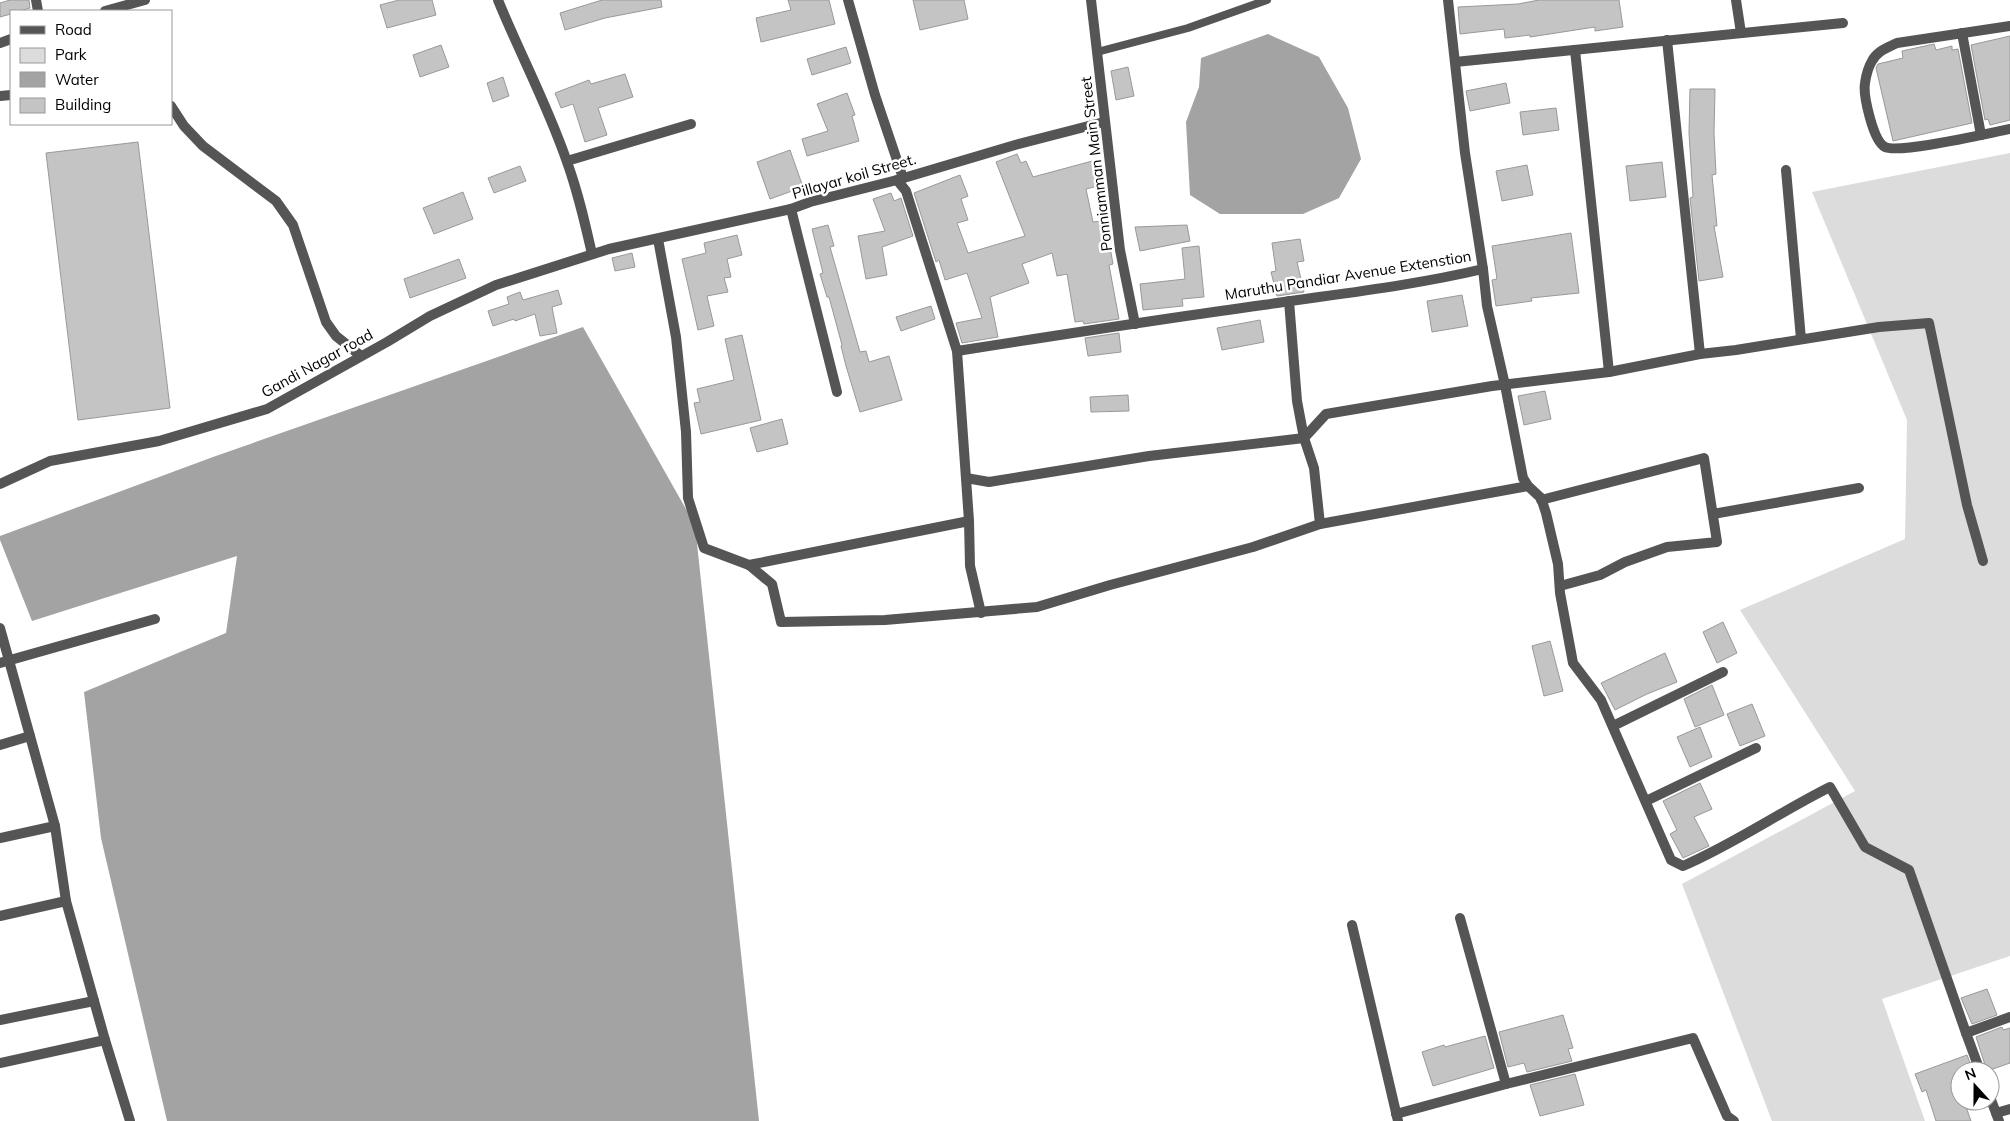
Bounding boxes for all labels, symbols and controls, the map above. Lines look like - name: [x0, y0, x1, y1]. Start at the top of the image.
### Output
- legend: [10, 10, 172, 125]
- text: Road: [55, 20, 92, 39]
- text: Park: [55, 45, 87, 64]
- text: Water: [55, 70, 99, 89]
- street label: Ponniamman Main Street: [1076, 76, 1116, 252]
- text: Building: [55, 95, 111, 114]
- street label: Pillayar koil Street.: [790, 149, 918, 203]
- street label: Maruthu Pandiar Avenue Extenstion: [1223, 246, 1473, 304]
- street label: Gandi Nagar road: [258, 324, 376, 402]
- north arrow: [1950, 1061, 2000, 1111]
- text: N: [1962, 1064, 1979, 1084]

